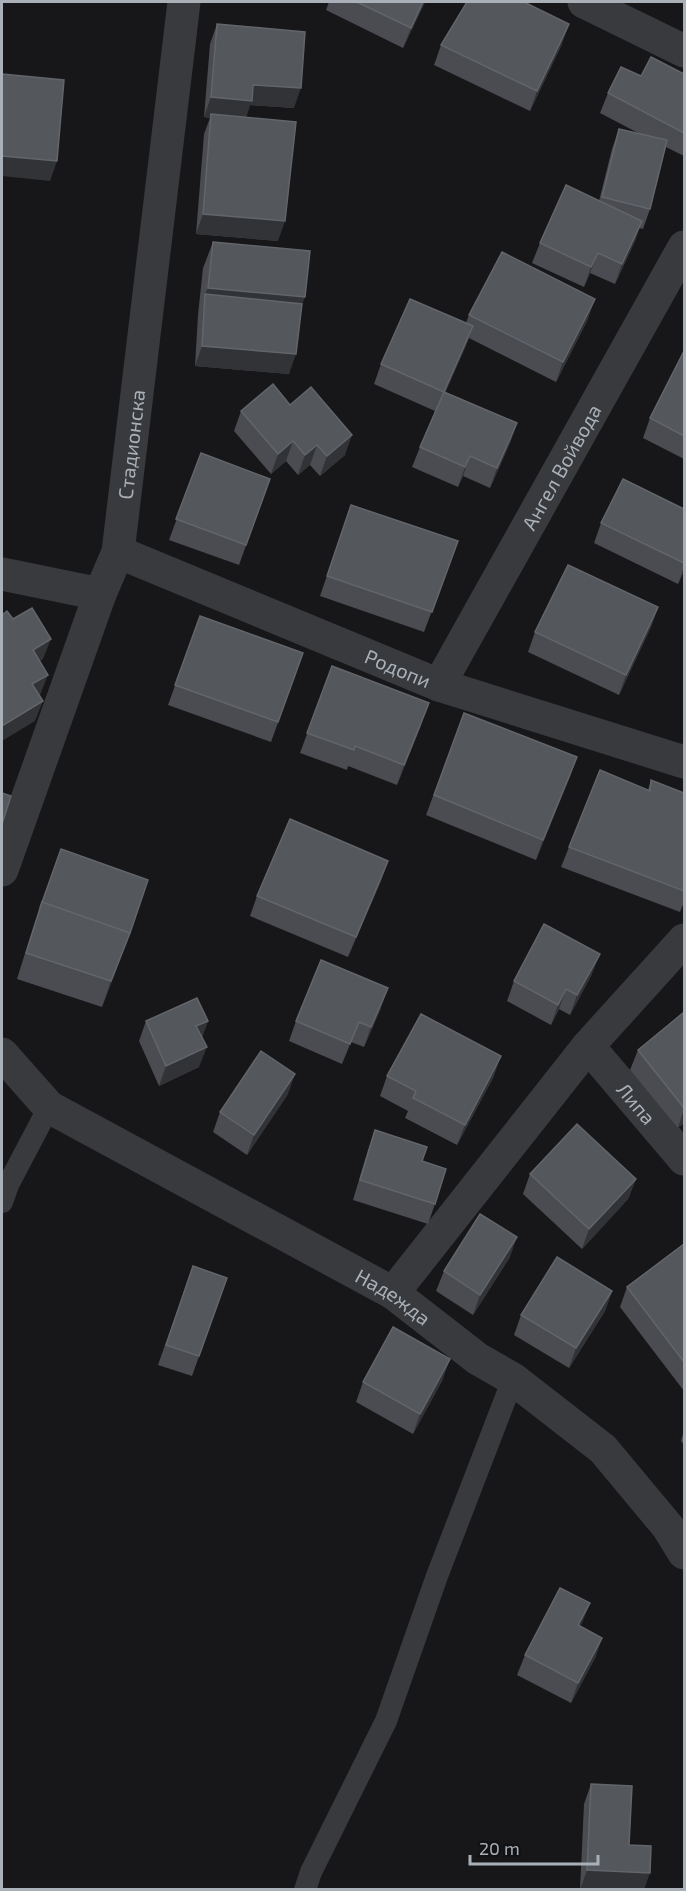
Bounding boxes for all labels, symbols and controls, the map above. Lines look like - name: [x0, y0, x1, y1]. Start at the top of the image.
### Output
- street label: Стадионска: [112, 388, 149, 501]
- street label: Ангел Войвода: [516, 400, 606, 534]
- street label: Родопи: [361, 644, 434, 692]
- street label: Липа: [612, 1077, 661, 1129]
- street label: Надежда: [352, 1263, 436, 1330]
- scale bar: [470, 1828, 598, 1866]
- text: 20 m: [479, 1837, 520, 1859]

